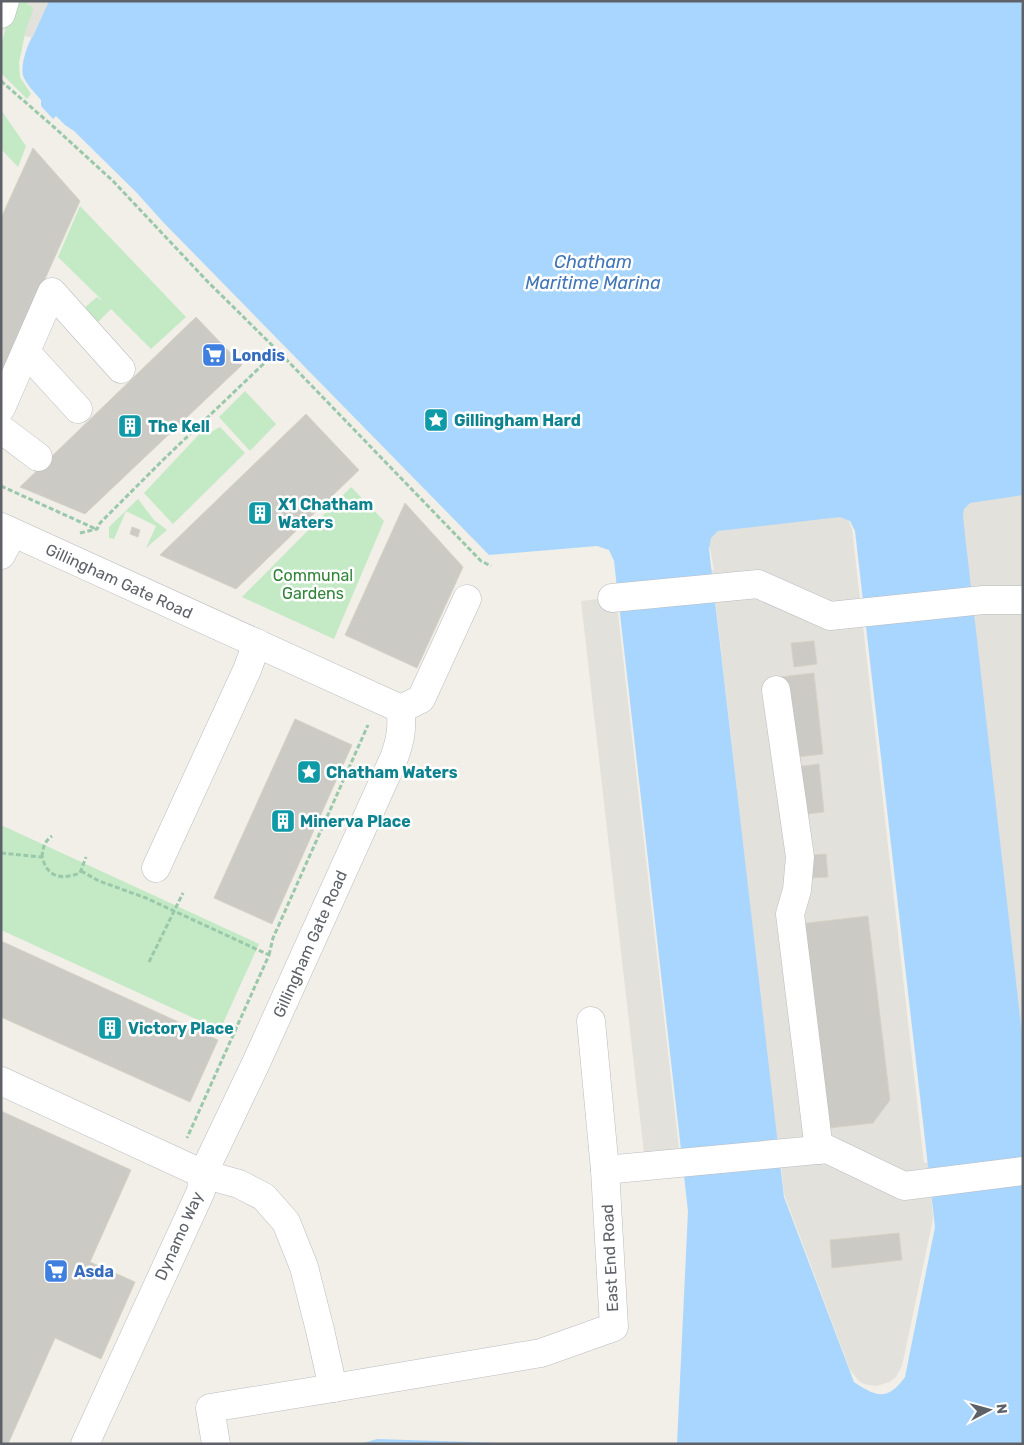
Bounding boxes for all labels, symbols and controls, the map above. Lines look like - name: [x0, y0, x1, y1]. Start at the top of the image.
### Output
- water label: Chatham Maritime Marina: [525, 251, 661, 294]
- supermarket icon: Londis: [201, 342, 227, 368]
- place label: Londis: [232, 346, 285, 365]
- place icon: Gillingham Hard: [423, 407, 449, 433]
- place label: Gillingham Hard: [454, 411, 581, 430]
- building icon: The Kell: [117, 413, 143, 439]
- place label: The Kell: [148, 417, 210, 436]
- place label: X1 Chatham Waters: [278, 495, 373, 532]
- building icon: X1 Chatham Waters: [247, 500, 273, 526]
- street label: Gillingham Gate Road: [43, 539, 196, 622]
- park label: Communal Gardens: [273, 566, 353, 603]
- place icon: Chatham Waters: [296, 759, 322, 785]
- place label: Chatham Waters: [326, 763, 458, 782]
- building icon: Minerva Place: [270, 808, 296, 834]
- place label: Minerva Place: [300, 812, 411, 831]
- street label: Gillingham Gate Road: [269, 867, 351, 1021]
- building icon: Victory Place: [97, 1015, 123, 1041]
- place label: Victory Place: [128, 1019, 234, 1038]
- street label: Dynamo Way: [151, 1188, 207, 1283]
- street label: East End Road: [598, 1204, 622, 1312]
- supermarket icon: Asda: [43, 1258, 69, 1284]
- place label: Asda: [74, 1262, 114, 1281]
- north arrow: [964, 1385, 1014, 1435]
- text: N: [992, 1403, 1010, 1415]

